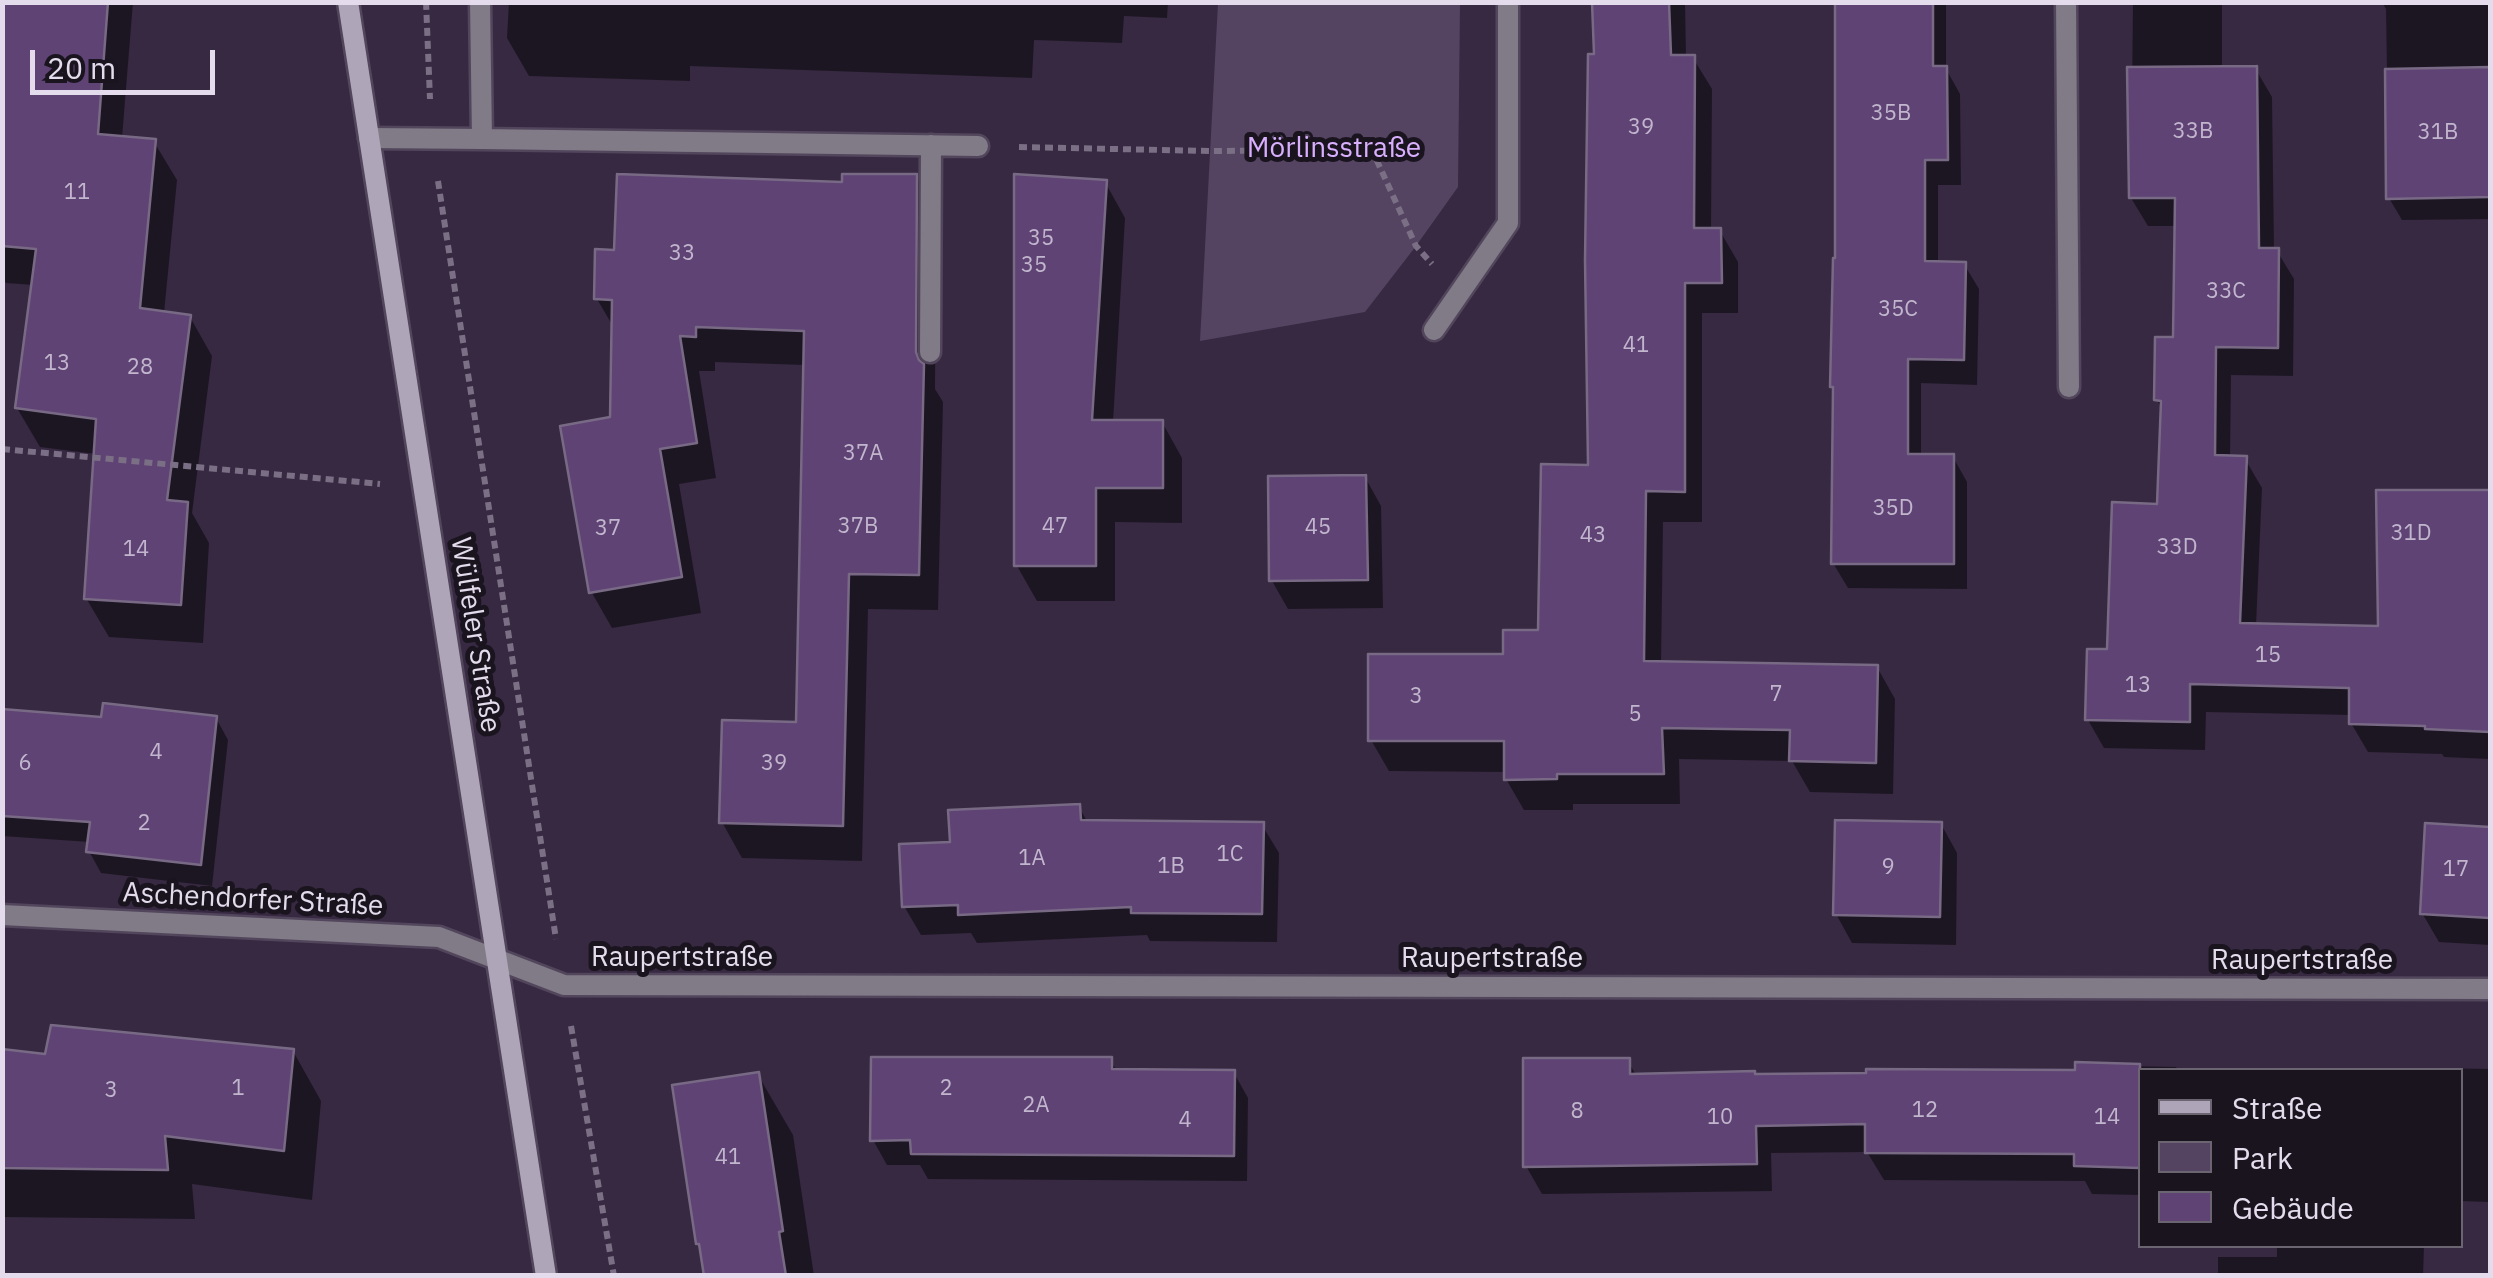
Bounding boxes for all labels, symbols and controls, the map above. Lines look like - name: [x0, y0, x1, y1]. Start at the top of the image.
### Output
- scale bar: [35, 30, 220, 92]
- text: 20 m: [47, 48, 116, 87]
- house number: 35B: [1871, 101, 1911, 127]
- house number: 39: [1628, 115, 1654, 141]
- house number: 33B: [2173, 119, 2213, 145]
- house number: 31B: [2418, 120, 2458, 146]
- park label: Mörlinsstraße: [1247, 132, 1421, 166]
- house number: 11: [64, 180, 90, 206]
- house number: 35: [1028, 226, 1054, 252]
- house number: 33: [669, 241, 695, 267]
- house number: 35: [1021, 253, 1047, 279]
- house number: 33C: [2206, 279, 2246, 305]
- house number: 35C: [1878, 297, 1918, 323]
- house number: 41: [1623, 333, 1649, 359]
- house number: 13: [44, 351, 70, 377]
- house number: 28: [127, 355, 153, 381]
- house number: 37A: [843, 441, 883, 467]
- house number: 35D: [1872, 496, 1914, 522]
- house number: 37B: [838, 514, 878, 540]
- house number: 47: [1042, 514, 1068, 540]
- house number: 45: [1305, 515, 1331, 541]
- house number: 37: [595, 516, 621, 542]
- house number: 31D: [2390, 521, 2432, 547]
- house number: 43: [1580, 523, 1606, 549]
- street label: Wülfeler Straße: [443, 535, 507, 735]
- house number: 33D: [2156, 535, 2198, 561]
- house number: 14: [123, 537, 149, 563]
- house number: 15: [2255, 643, 2281, 669]
- house number: 13: [2125, 673, 2151, 699]
- house number: 7: [1769, 682, 1783, 708]
- house number: 3: [1409, 684, 1423, 710]
- house number: 5: [1628, 702, 1642, 728]
- house number: 4: [149, 740, 163, 766]
- house number: 6: [18, 751, 32, 777]
- house number: 39: [761, 751, 787, 777]
- house number: 2: [137, 811, 151, 837]
- house number: 1C: [1217, 842, 1243, 868]
- house number: 1A: [1018, 846, 1046, 872]
- house number: 1B: [1157, 854, 1185, 880]
- house number: 9: [1881, 855, 1895, 881]
- house number: 17: [2443, 857, 2469, 883]
- street label: Aschendorfer Straße: [122, 876, 384, 924]
- street label: Raupertstraße: [591, 941, 773, 975]
- street label: Raupertstraße: [1401, 942, 1583, 976]
- street label: Raupertstraße: [2211, 944, 2393, 978]
- legend: [2138, 1068, 2463, 1248]
- house number: 1: [231, 1076, 245, 1102]
- house number: 2: [939, 1076, 953, 1102]
- house number: 3: [104, 1078, 118, 1104]
- text: Straße: [2232, 1088, 2323, 1127]
- house number: 2A: [1022, 1093, 1050, 1119]
- house number: 12: [1912, 1098, 1938, 1124]
- house number: 8: [1570, 1099, 1584, 1125]
- house number: 10: [1707, 1105, 1733, 1131]
- house number: 14: [2094, 1105, 2120, 1131]
- house number: 4: [1178, 1108, 1192, 1134]
- text: Park: [2232, 1138, 2293, 1177]
- house number: 41: [715, 1145, 741, 1171]
- text: Gebäude: [2232, 1188, 2354, 1227]

